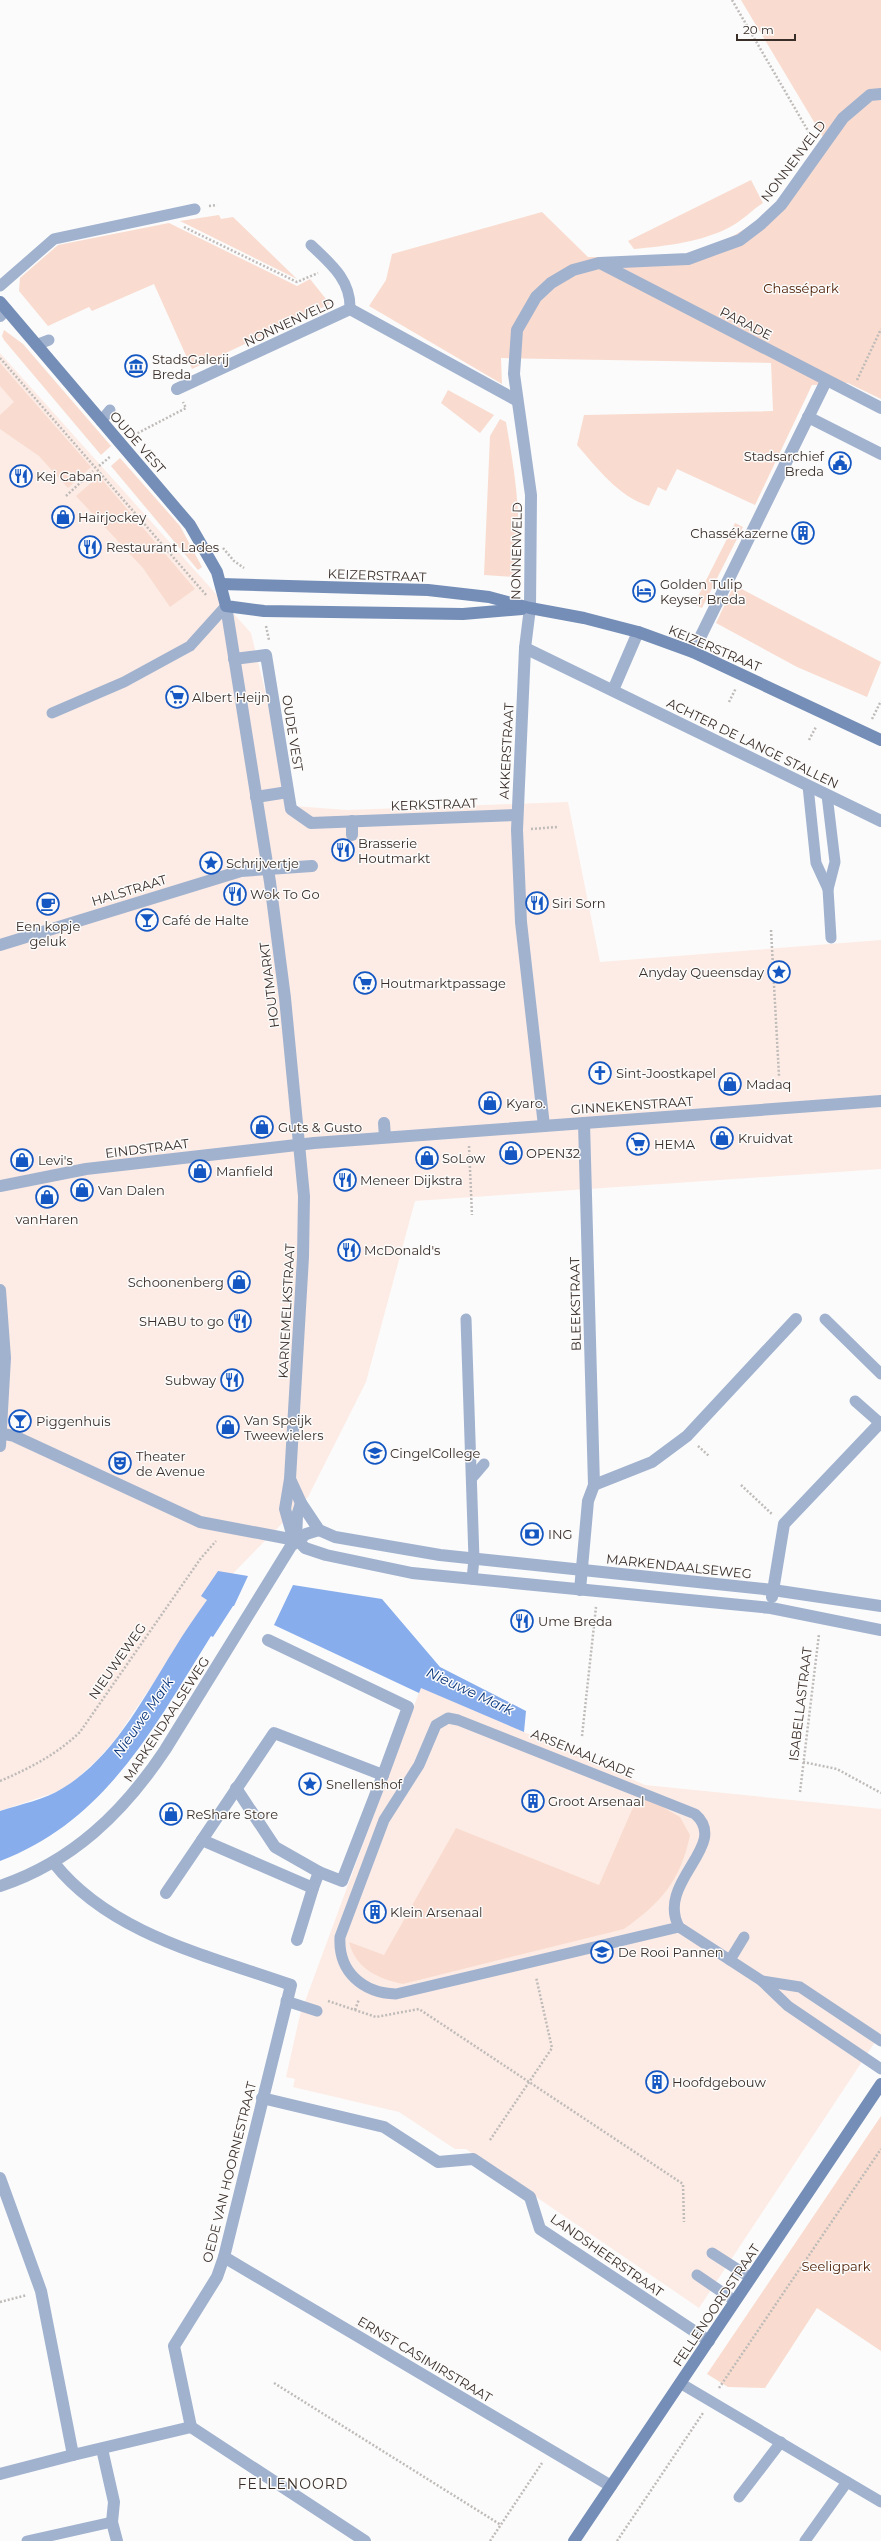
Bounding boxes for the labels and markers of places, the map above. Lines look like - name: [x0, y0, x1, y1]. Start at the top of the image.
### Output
- place label: StadsGalerij Breda: [152, 351, 229, 382]
- museum icon: StadsGalerij Breda: [123, 353, 149, 379]
- place label: Stadsarchief Breda: [744, 448, 825, 479]
- public building icon: Stadsarchief Breda: [827, 450, 853, 476]
- restaurant icon: Kej Caban: [8, 463, 34, 489]
- place label: Kej Caban: [36, 468, 102, 484]
- shop icon: Hairjockey: [50, 504, 76, 530]
- place label: Hairjockey: [78, 509, 147, 525]
- building icon: Chassékazerne: [790, 520, 816, 546]
- place label: Chassékazerne: [690, 525, 788, 541]
- restaurant icon: Restaurant Lades: [77, 534, 103, 560]
- place label: Restaurant Lades: [106, 539, 219, 555]
- place label: Golden Tulip Keyser Breda: [660, 576, 746, 607]
- hotel icon: Golden Tulip Keyser Breda: [631, 578, 657, 604]
- supermarket icon: Albert Heijn: [164, 684, 190, 710]
- place label: Albert Heijn: [192, 689, 270, 705]
- place label: Brasserie Houtmarkt: [358, 835, 430, 866]
- restaurant icon: Brasserie Houtmarkt: [330, 837, 356, 863]
- place icon: Schrijvertje: [198, 850, 224, 876]
- place label: Schrijvertje: [226, 855, 299, 871]
- restaurant icon: Wok To Go: [222, 881, 248, 907]
- place label: Wok To Go: [250, 886, 320, 902]
- restaurant icon: Siri Sorn: [524, 890, 550, 916]
- cafe icon: Een kopje geluk: [35, 891, 61, 917]
- place label: Siri Sorn: [552, 895, 606, 911]
- bar icon: Café de Halte: [134, 907, 160, 933]
- place label: Café de Halte: [162, 912, 249, 928]
- place label: Een kopje geluk: [16, 918, 80, 949]
- place icon: Anyday Queensday: [766, 959, 792, 985]
- place label: Anyday Queensday: [639, 964, 765, 980]
- supermarket icon: Houtmarktpassage: [352, 970, 378, 996]
- place label: Houtmarktpassage: [380, 975, 506, 991]
- church icon: Sint-Joostkapel: [587, 1060, 613, 1086]
- place label: Sint-Joostkapel: [616, 1065, 716, 1081]
- shop icon: Madaq: [717, 1071, 743, 1097]
- place label: Madaq: [746, 1076, 791, 1092]
- shop icon: Kyaro.: [477, 1090, 503, 1116]
- place label: Kyaro.: [506, 1095, 546, 1111]
- shop icon: Guts & Gusto: [249, 1114, 275, 1140]
- place label: Guts & Gusto: [278, 1119, 362, 1135]
- shop icon: Kruidvat: [709, 1125, 735, 1151]
- place label: Kruidvat: [738, 1130, 793, 1146]
- supermarket icon: HEMA: [625, 1131, 651, 1157]
- place label: HEMA: [654, 1136, 696, 1152]
- shop icon: OPEN32: [498, 1140, 524, 1166]
- shop icon: SoLow: [414, 1145, 440, 1171]
- place label: OPEN32: [526, 1145, 580, 1161]
- shop icon: Levi's: [9, 1147, 35, 1173]
- place label: SoLow: [442, 1150, 486, 1166]
- place label: Levi's: [38, 1152, 73, 1168]
- shop icon: Manfield: [187, 1158, 213, 1184]
- place label: Manfield: [216, 1163, 273, 1179]
- restaurant icon: Meneer Dijkstra: [332, 1167, 358, 1193]
- place label: Meneer Dijkstra: [360, 1172, 463, 1188]
- shop icon: Van Dalen: [69, 1177, 95, 1203]
- place label: Van Dalen: [98, 1182, 165, 1198]
- shop icon: vanHaren: [34, 1184, 60, 1210]
- place label: vanHaren: [15, 1211, 79, 1227]
- restaurant icon: McDonald's: [336, 1237, 362, 1263]
- place label: McDonald's: [364, 1242, 440, 1258]
- shop icon: Schoonenberg: [226, 1269, 252, 1295]
- place label: Schoonenberg: [128, 1274, 224, 1290]
- restaurant icon: SHABU to go: [227, 1308, 253, 1334]
- place label: SHABU to go: [139, 1313, 224, 1329]
- restaurant icon: Subway: [219, 1367, 245, 1393]
- place label: Subway: [165, 1372, 217, 1388]
- bar icon: Piggenhuis: [7, 1408, 33, 1434]
- place label: Van Speijk Tweewielers: [244, 1412, 323, 1443]
- place label: Piggenhuis: [36, 1413, 111, 1429]
- shop icon: Van Speijk Tweewielers: [215, 1414, 241, 1440]
- school or university icon: CingelCollege: [362, 1440, 388, 1466]
- place label: CingelCollege: [390, 1445, 481, 1461]
- place label: Theater de Avenue: [136, 1448, 205, 1479]
- theatre icon: Theater de Avenue: [107, 1450, 133, 1476]
- bank icon: ING: [519, 1521, 545, 1547]
- place label: ING: [548, 1526, 573, 1542]
- restaurant icon: Ume Breda: [509, 1608, 535, 1634]
- place label: Ume Breda: [538, 1613, 613, 1629]
- place icon: Snellenshof: [297, 1771, 323, 1797]
- place label: Snellenshof: [326, 1776, 403, 1792]
- building icon: Groot Arsenaal: [520, 1788, 546, 1814]
- place label: Groot Arsenaal: [548, 1793, 644, 1809]
- shop icon: ReShare Store: [158, 1801, 184, 1827]
- place label: ReShare Store: [186, 1806, 278, 1822]
- building icon: Klein Arsenaal: [362, 1899, 388, 1925]
- place label: Klein Arsenaal: [390, 1904, 483, 1920]
- school or university icon: De Rooi Pannen: [589, 1939, 615, 1965]
- place label: De Rooi Pannen: [618, 1944, 724, 1960]
- building icon: Hoofdgebouw: [644, 2069, 670, 2095]
- place label: Hoofdgebouw: [672, 2074, 766, 2090]

